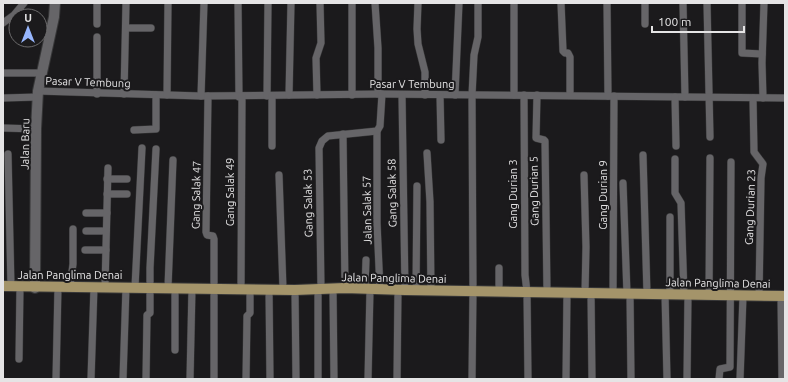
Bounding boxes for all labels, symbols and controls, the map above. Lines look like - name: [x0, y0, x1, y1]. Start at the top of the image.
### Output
- north arrow: [8, 8, 48, 48]
- scale bar: [652, 8, 744, 34]
- text: U: [24, 12, 32, 24]
- text: 100 m: [658, 15, 691, 28]
- street label: Pasar V Tembung: [45, 75, 131, 89]
- street label: Pasar V Tembung: [369, 78, 455, 90]
- street label: Jalan Baru: [19, 118, 31, 170]
- street label: Gang Durian 5: [527, 156, 541, 226]
- street label: Gang Salak 49: [224, 158, 236, 226]
- street label: Gang Salak 58: [385, 159, 399, 227]
- street label: Gang Durian 3: [507, 159, 519, 229]
- street label: Gang Durian 9: [597, 160, 609, 230]
- street label: Gang Salak 47: [189, 161, 203, 229]
- street label: Gang Salak 53: [301, 169, 315, 237]
- street label: Gang Durian 23: [743, 169, 757, 245]
- street label: Jalan Salak 57: [360, 175, 374, 245]
- street label: Jalan Panglima Denai: [18, 269, 122, 281]
- street label: Jalan Panglima Denai: [341, 271, 447, 285]
- street label: Jalan Panglima Denai: [665, 276, 771, 290]

